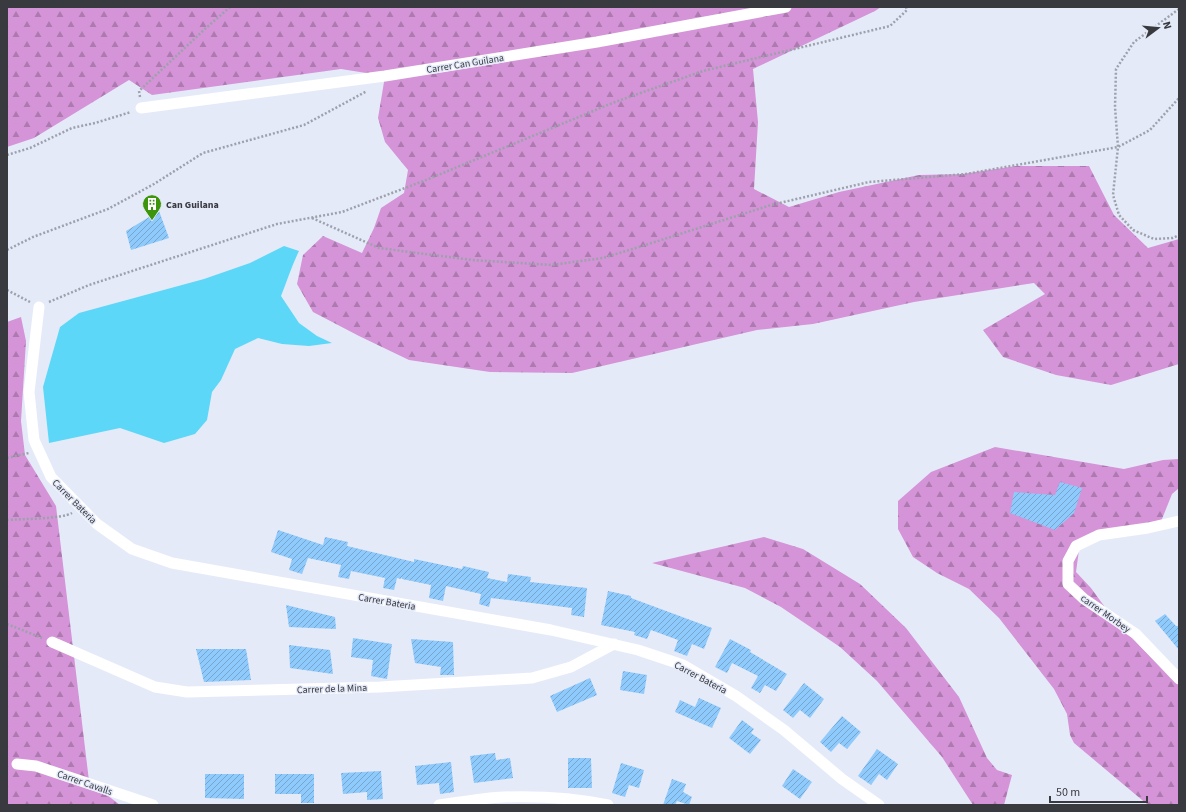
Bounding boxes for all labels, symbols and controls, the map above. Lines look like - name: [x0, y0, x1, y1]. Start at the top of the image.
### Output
- north arrow: [1138, 8, 1178, 48]
- text: N: [1159, 20, 1175, 31]
- street label: Carrer Can Guilana: [425, 51, 505, 77]
- building icon: Can Guilana: [141, 193, 163, 221]
- place label: Can Guilana: [166, 198, 219, 212]
- street label: Carrer Bateria: [49, 476, 100, 527]
- street label: Carrer Bateria: [357, 590, 417, 614]
- street label: carrer Morbey: [1078, 591, 1134, 636]
- street label: Carrer Bateria: [672, 658, 729, 698]
- street label: Carrer de la Mina: [297, 681, 367, 697]
- street label: Carrer Cavalls: [55, 767, 114, 799]
- scale bar: [1050, 778, 1147, 804]
- text: 50 m: [1056, 784, 1080, 801]

